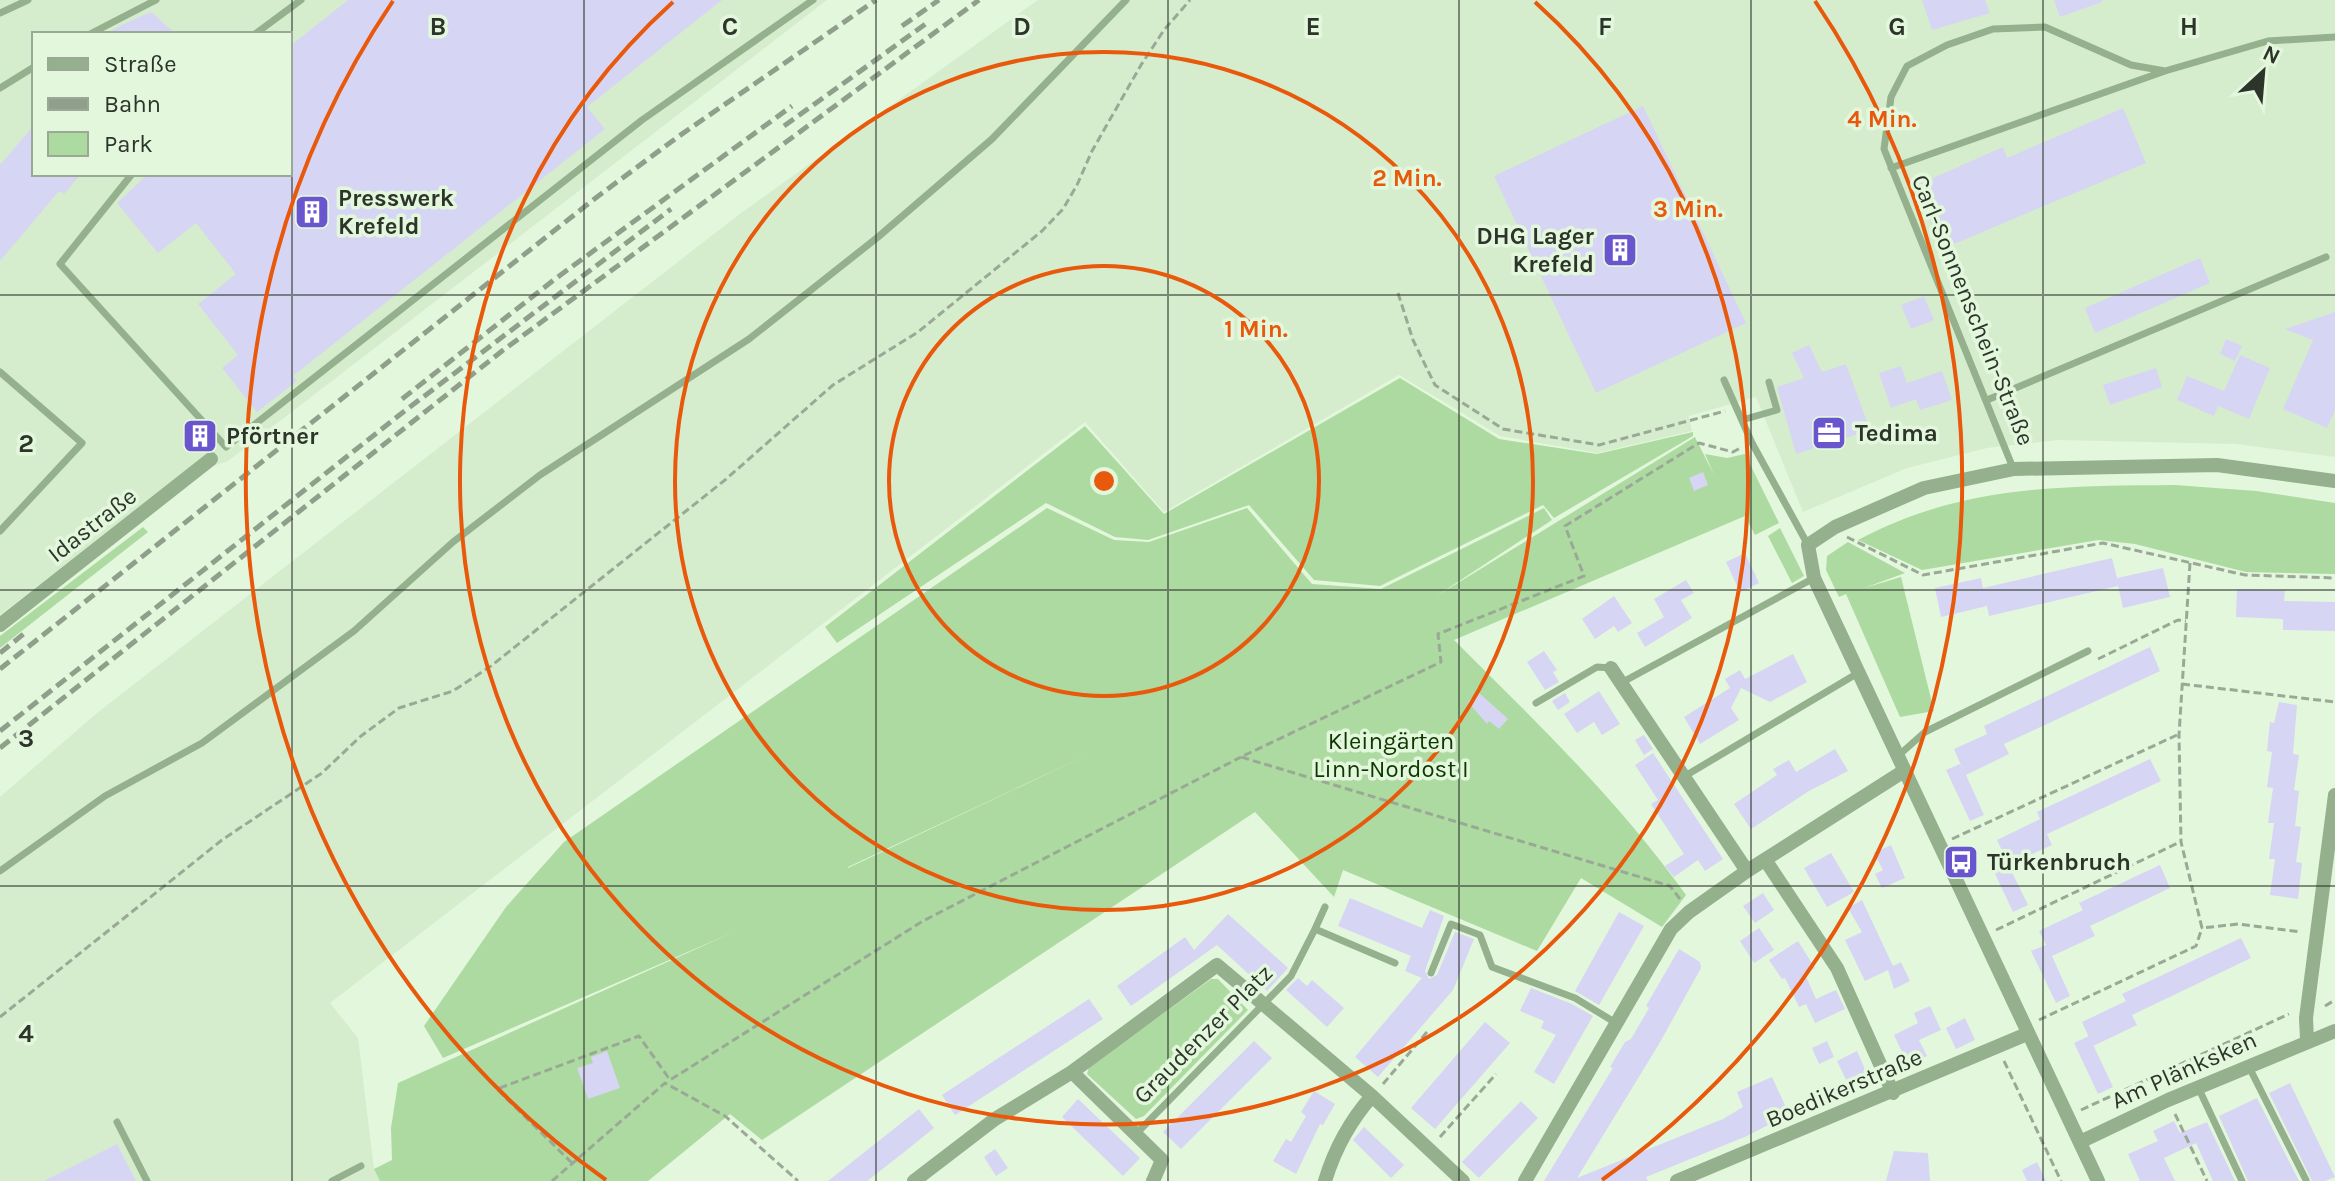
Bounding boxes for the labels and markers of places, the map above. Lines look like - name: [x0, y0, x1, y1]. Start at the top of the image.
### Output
- place label: Presswerk Krefeld: [338, 184, 454, 240]
- building icon: Presswerk Krefeld: [293, 193, 331, 231]
- place label: DHG Lager Krefeld: [1476, 222, 1595, 278]
- building icon: DHG Lager Krefeld: [1601, 231, 1639, 269]
- office icon: Tedima: [1810, 414, 1848, 452]
- building icon: Pförtner: [181, 417, 219, 455]
- place label: Tedima: [1855, 419, 1938, 447]
- place label: Pförtner: [226, 422, 319, 450]
- centre of rings: [1090, 467, 1118, 495]
- bus stop icon: Türkenbruch: [1942, 843, 1980, 881]
- place label: Türkenbruch: [1987, 848, 2131, 876]

